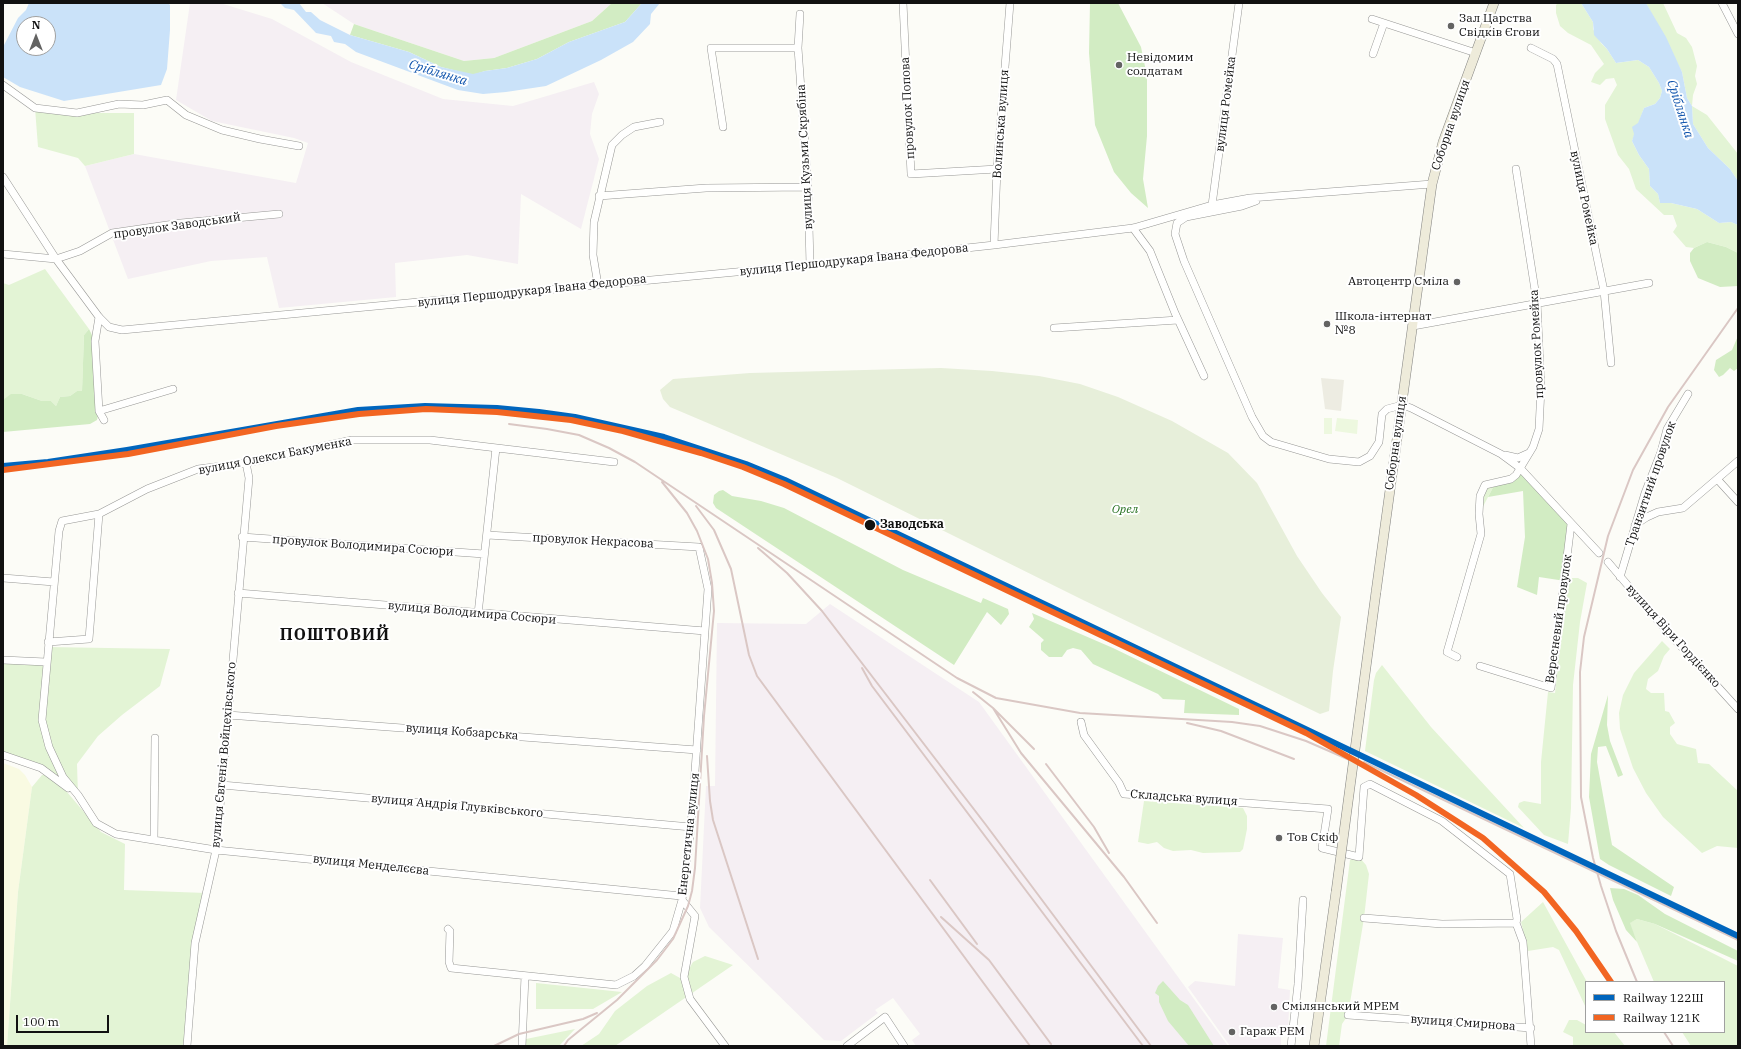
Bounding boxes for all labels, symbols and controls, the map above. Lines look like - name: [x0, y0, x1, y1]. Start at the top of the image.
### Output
- place label: Зал Царства Свідків Єгови: [1459, 12, 1540, 40]
- north arrow: [16, 16, 56, 56]
- text: N: [32, 18, 40, 32]
- marker: Зал Царства Свідків Єгови: [1446, 21, 1456, 31]
- place label: Невідомим солдатам: [1127, 51, 1193, 79]
- street label: вулиця Ромейка: [1213, 55, 1239, 153]
- street label: провулок Попова: [898, 56, 918, 160]
- water label: Сріблянка: [407, 57, 469, 89]
- marker: Невідомим солдатам: [1114, 60, 1124, 70]
- street label: Волинська вулиця: [990, 69, 1012, 179]
- street label: Соборна вулиця: [1429, 78, 1473, 172]
- water label: Сріблянка: [1663, 78, 1697, 140]
- street label: вулиця Кузьми Скрябіна: [794, 84, 816, 230]
- street label: вулиця Ромейка: [1567, 149, 1601, 247]
- street label: провулок Заводський: [113, 210, 241, 242]
- street label: вулиця Першодрукаря Івана Федорова: [739, 241, 969, 279]
- street label: вулиця Першодрукаря Івана Федорова: [417, 272, 647, 310]
- place label: Автоцентр Сміла: [1348, 275, 1449, 289]
- marker: Автоцентр Сміла: [1452, 277, 1462, 287]
- street label: провулок Ромейка: [1527, 289, 1547, 399]
- place label: Школа-інтернат №8: [1335, 310, 1432, 338]
- marker: Школа-інтернат №8: [1322, 319, 1332, 329]
- street label: Соборна вулиця: [1382, 395, 1410, 491]
- street label: Транзитний провулок: [1623, 419, 1679, 549]
- street label: вулиця Олекси Бакуменка: [197, 434, 353, 478]
- park label: Орел: [1112, 503, 1138, 517]
- marker: Заводська: [863, 518, 877, 532]
- place label: Заводська: [880, 518, 944, 532]
- street label: провулок Некрасова: [532, 531, 654, 551]
- street label: провулок Володимира Сосюри: [272, 532, 454, 560]
- street label: Вересневий провулок: [1543, 554, 1575, 684]
- street label: вулиця Віри Гордієнко: [1623, 581, 1723, 691]
- street label: вулиця Володимира Сосюри: [387, 598, 557, 628]
- district label: ПОШТОВИЙ: [280, 625, 390, 645]
- street label: вулиця Євгенія Войцехівського: [209, 661, 239, 849]
- street label: вулиця Кобзарська: [405, 721, 519, 743]
- street label: Енергетична вулиця: [675, 772, 703, 896]
- street label: Складська вулиця: [1130, 787, 1238, 809]
- street label: вулиця Андрія Глувківського: [370, 791, 544, 821]
- place label: Тов Скіф: [1287, 831, 1338, 845]
- marker: Тов Скіф: [1274, 833, 1284, 843]
- street label: вулиця Менделєєва: [312, 852, 430, 878]
- legend: [1585, 981, 1725, 1033]
- text: Railway 122Ш: [1623, 990, 1704, 1005]
- place label: Смілянський МРЕМ: [1282, 1000, 1399, 1014]
- marker: Смілянський МРЕМ: [1269, 1002, 1279, 1012]
- scale bar: [18, 1007, 111, 1033]
- text: Railway 121К: [1623, 1010, 1700, 1025]
- street label: вулиця Смирнова: [1410, 1012, 1516, 1034]
- text: 100 m: [23, 1014, 59, 1029]
- place label: Гараж РЕМ: [1240, 1025, 1305, 1039]
- marker: Гараж РЕМ: [1227, 1027, 1237, 1037]

